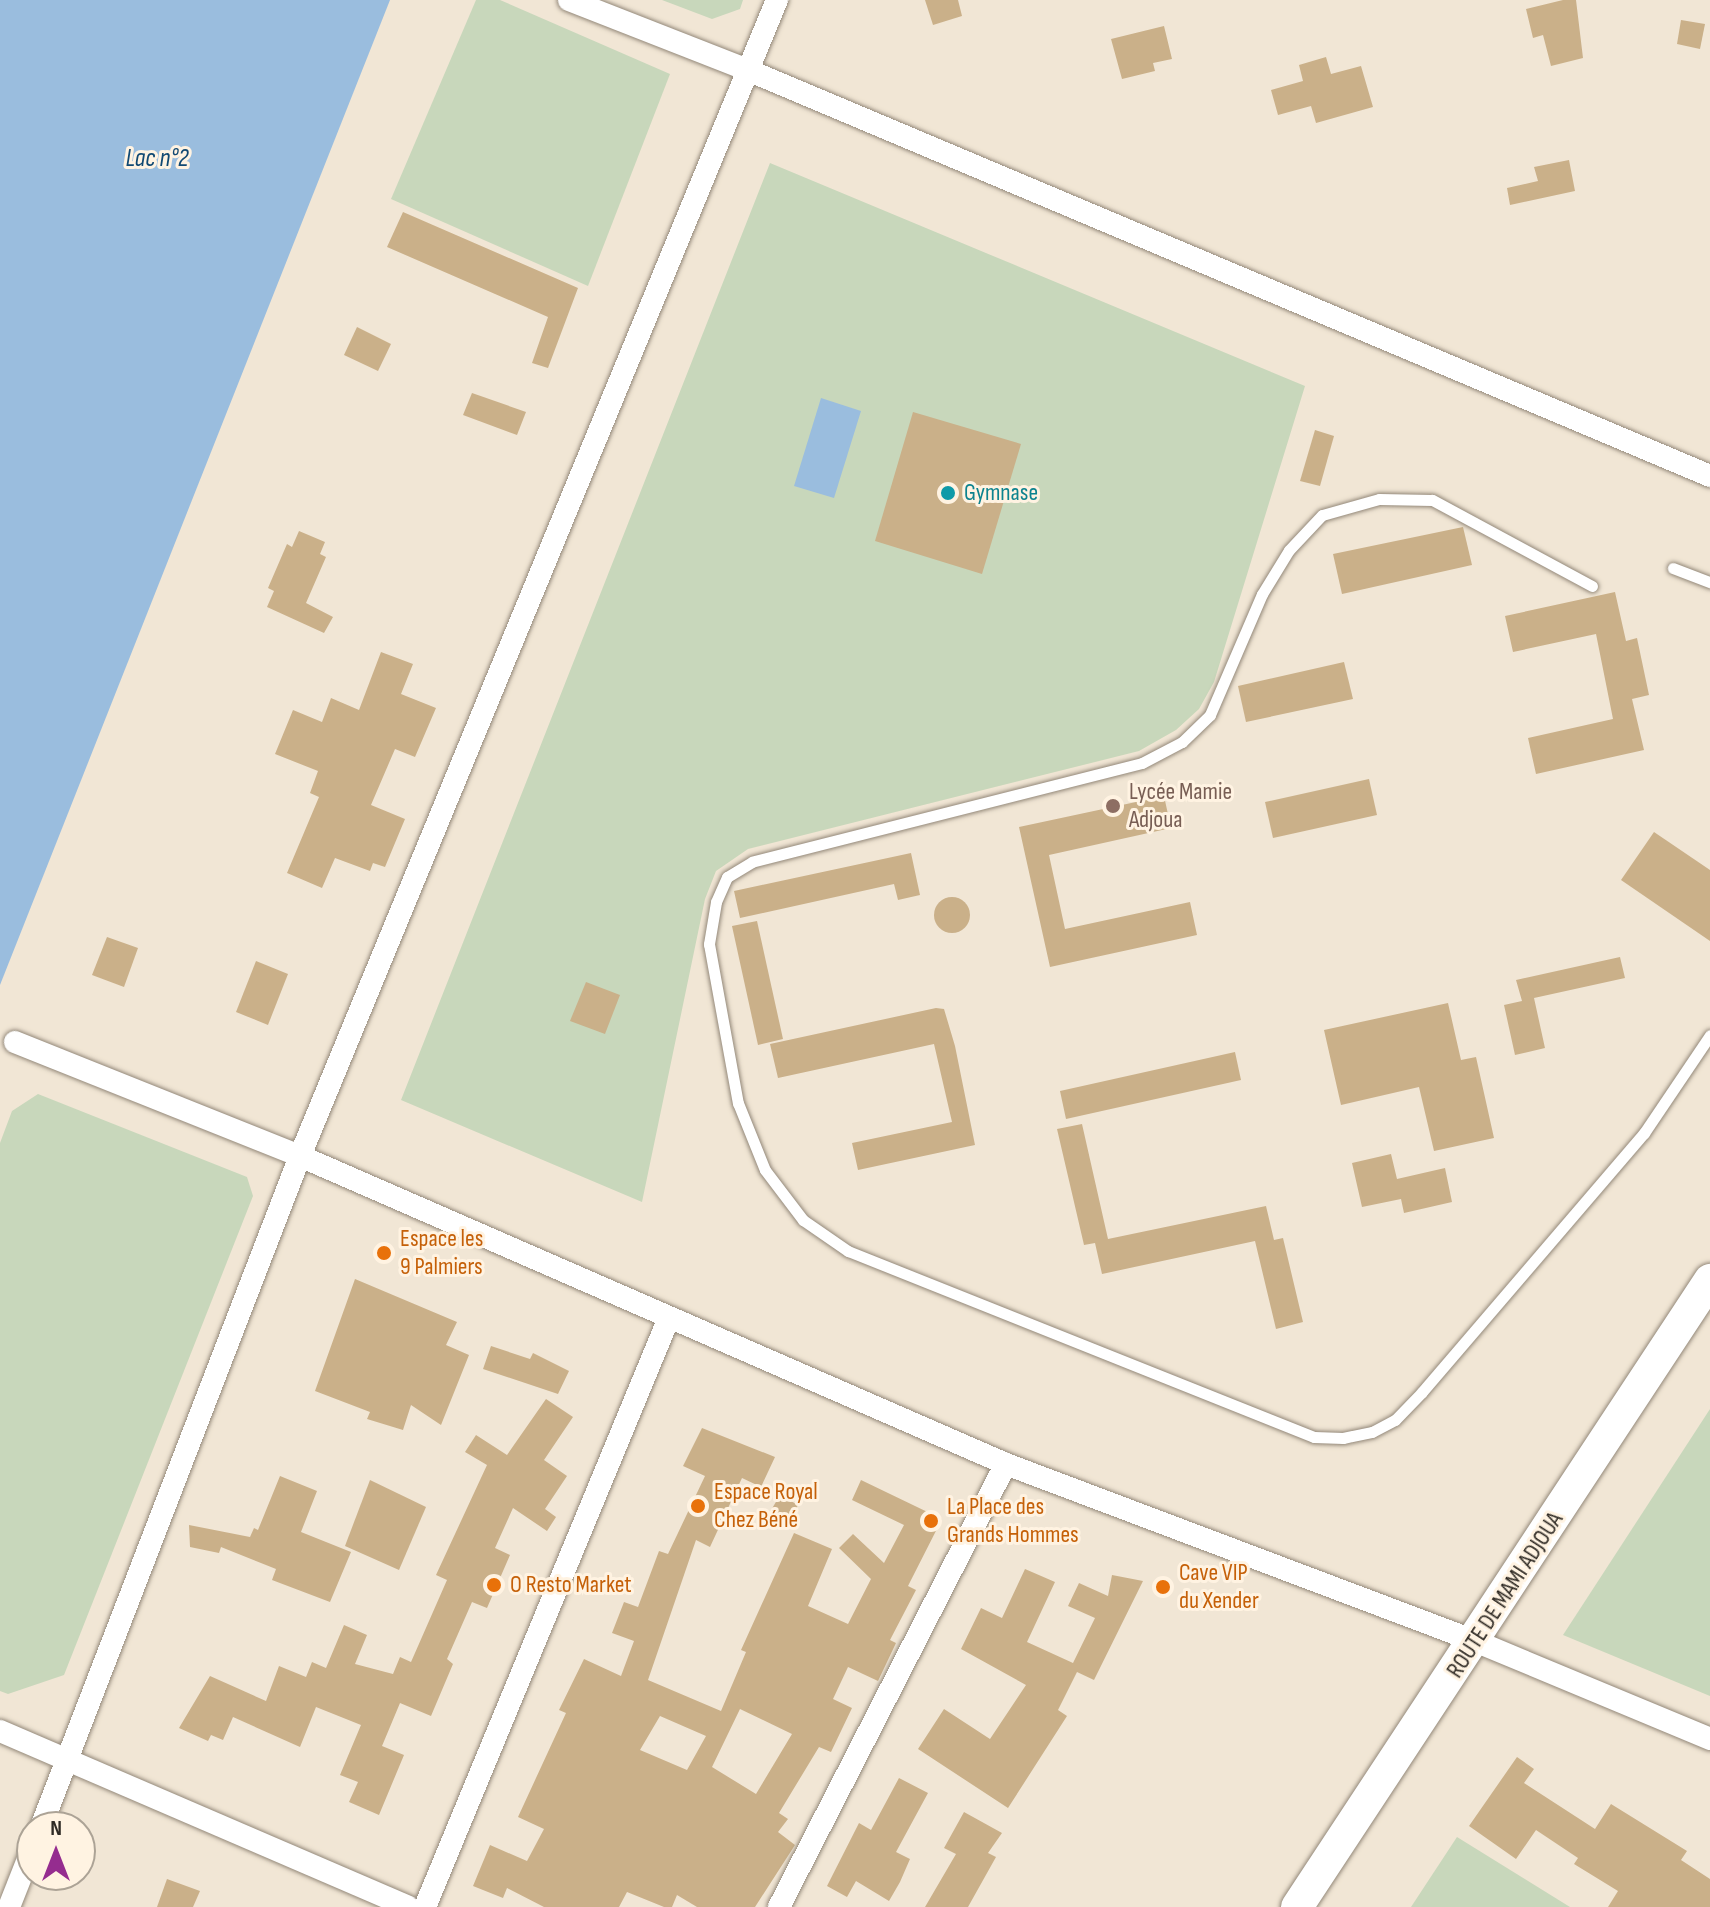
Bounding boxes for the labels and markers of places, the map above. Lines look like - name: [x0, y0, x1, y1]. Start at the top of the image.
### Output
- place label: Gymnase: [964, 479, 1038, 507]
- marker: Gymnase: [939, 484, 957, 502]
- place label: Lycée Mamie Adjoua: [1129, 778, 1232, 834]
- marker: Lycée Mamie Adjoua: [1104, 797, 1122, 815]
- place label: Espace les 9 Palmiers: [400, 1225, 483, 1281]
- marker: Espace les 9 Palmiers: [375, 1244, 393, 1262]
- place label: Espace Royal Chez Béné: [714, 1478, 818, 1534]
- place label: La Place des Grands Hommes: [947, 1493, 1079, 1549]
- marker: Espace Royal Chez Béné: [689, 1497, 707, 1515]
- marker: La Place des Grands Hommes: [922, 1512, 940, 1530]
- place label: Cave VIP du Xender: [1179, 1559, 1259, 1615]
- place label: O Resto Market: [510, 1571, 632, 1599]
- marker: O Resto Market: [485, 1576, 503, 1594]
- marker: Cave VIP du Xender: [1154, 1578, 1172, 1596]

